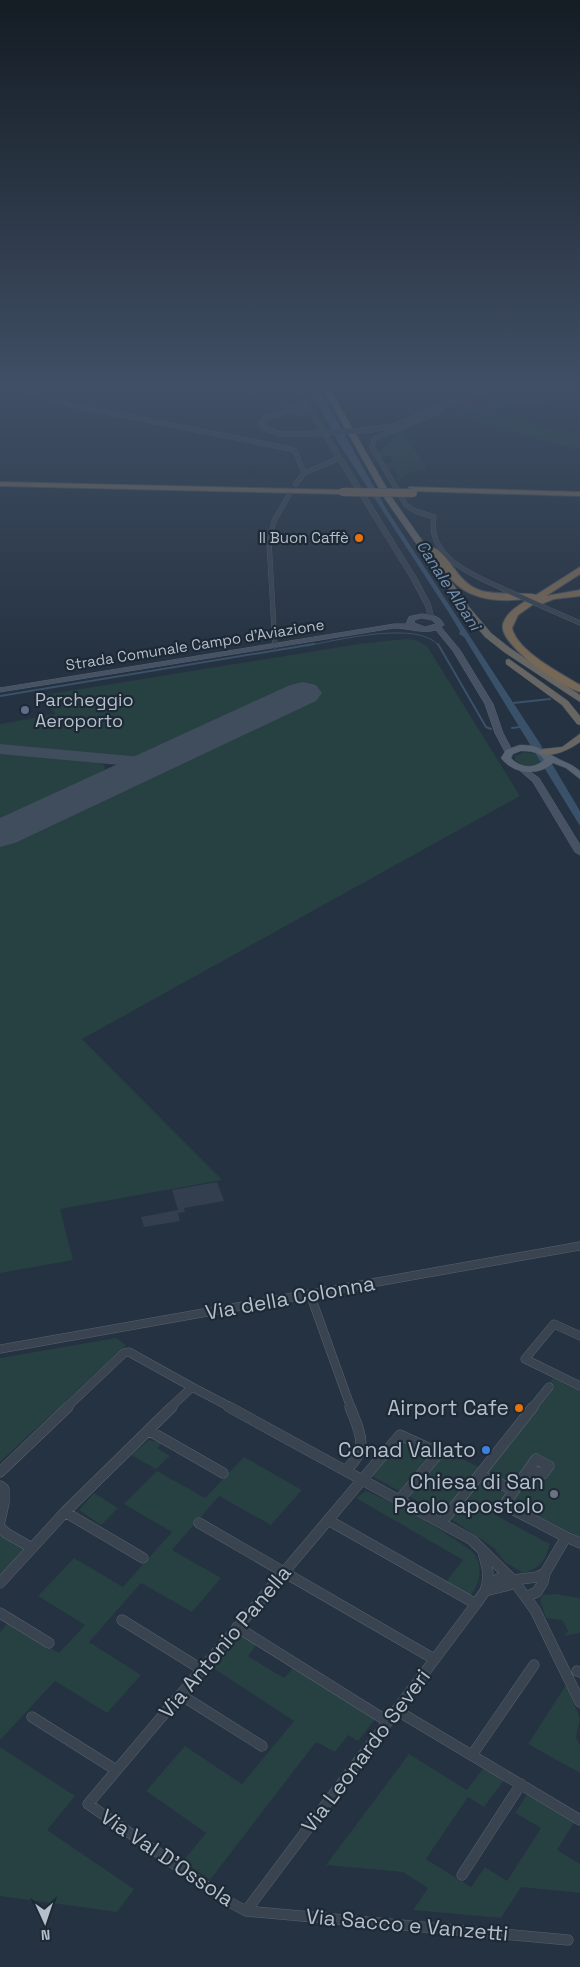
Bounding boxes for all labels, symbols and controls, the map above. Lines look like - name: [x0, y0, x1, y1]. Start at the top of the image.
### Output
- place label: Il Buon Caffè: [259, 528, 349, 547]
- marker: Il Buon Caffè: [353, 532, 365, 544]
- water label: Canale Albani: [412, 536, 487, 636]
- street label: Strada Comunale Campo d'Aviazione: [64, 615, 326, 674]
- place label: Parcheggio Aeroporto: [35, 688, 134, 732]
- marker: Parcheggio Aeroporto: [19, 704, 31, 716]
- street label: Via della Colonna: [203, 1269, 377, 1326]
- place label: Airport Cafe: [387, 1394, 509, 1421]
- marker: Airport Cafe: [513, 1402, 525, 1414]
- place label: Conad Vallato: [338, 1436, 476, 1463]
- marker: Conad Vallato: [480, 1444, 492, 1456]
- place label: Chiesa di San Paolo apostolo: [394, 1468, 544, 1519]
- marker: Chiesa di San Paolo apostolo: [548, 1488, 560, 1500]
- street label: Via Antonio Panella: [153, 1559, 297, 1724]
- street label: Via Leonardo Severi: [295, 1663, 436, 1838]
- street label: Via Val D'Ossola: [95, 1803, 239, 1912]
- north arrow: [20, 1897, 70, 1947]
- street label: Via Sacco e Vanzetti: [305, 1902, 509, 1947]
- text: N: [41, 1926, 51, 1944]

